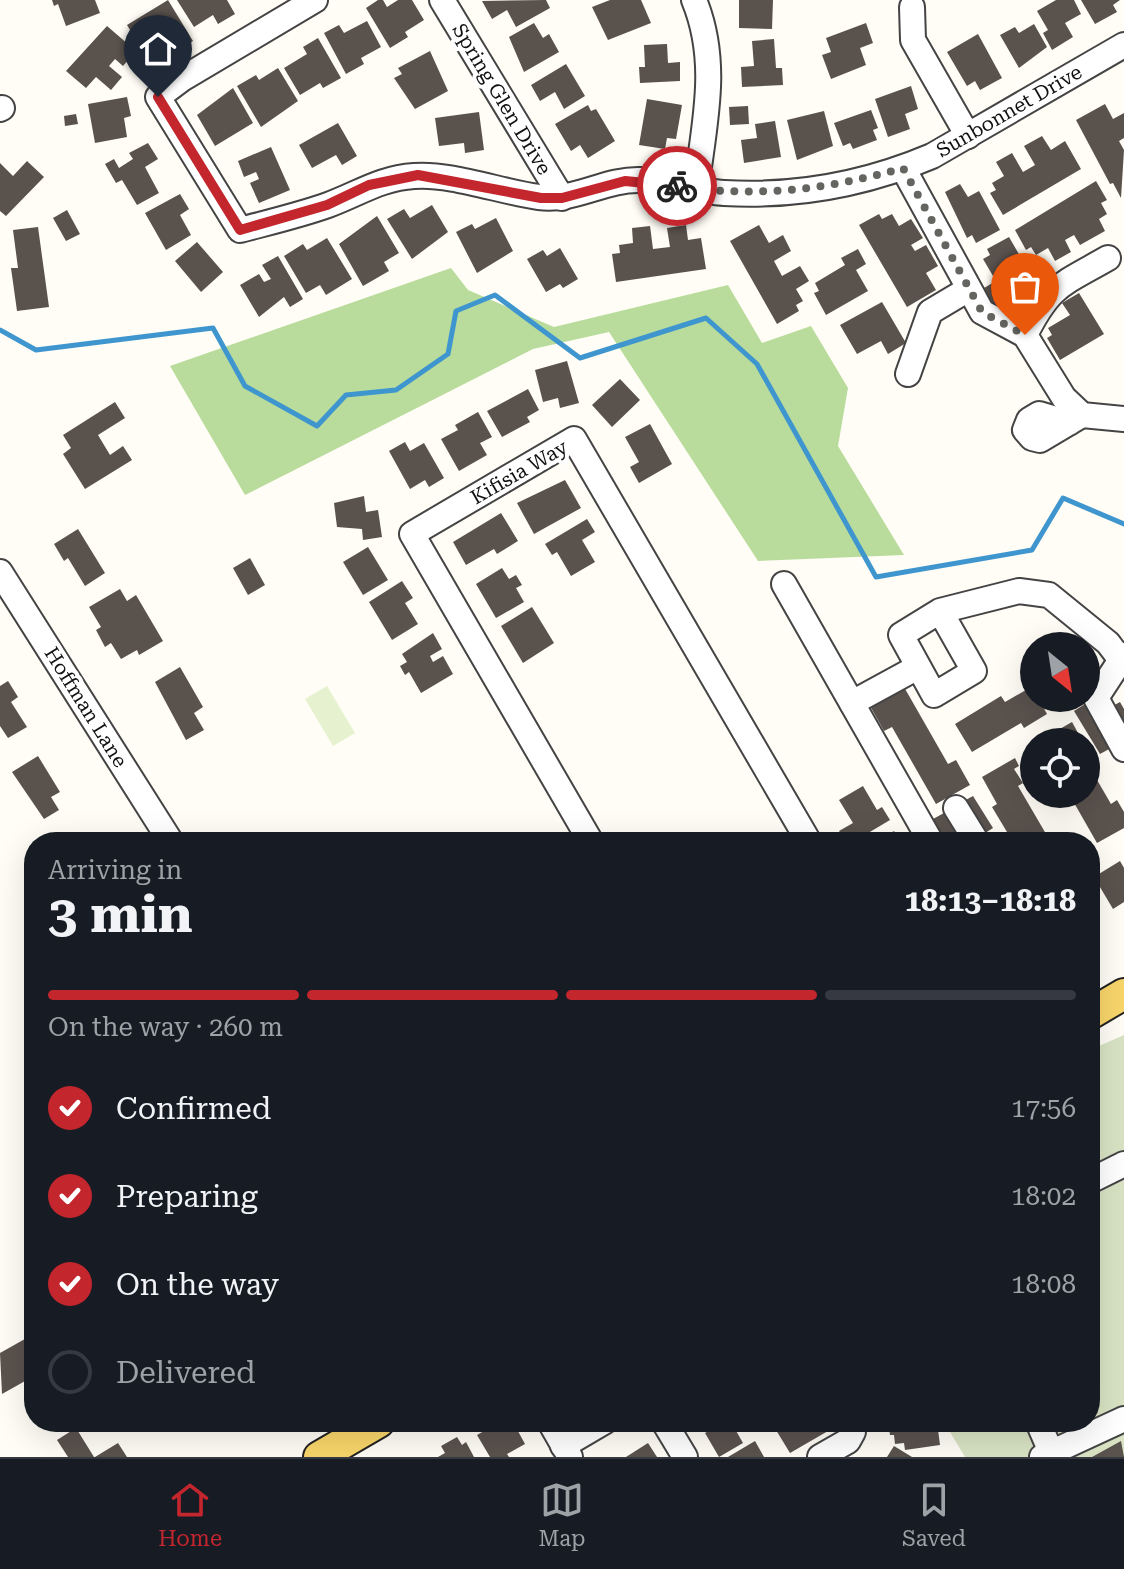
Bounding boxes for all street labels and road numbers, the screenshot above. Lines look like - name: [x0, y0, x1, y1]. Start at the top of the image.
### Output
- street label: Spring Glen Drive: [447, 19, 557, 179]
- street label: Sunbonnet Drive: [932, 60, 1086, 162]
- street label: Kifisia Way: [466, 435, 572, 509]
- street label: Hoffman Lane: [39, 642, 133, 772]

